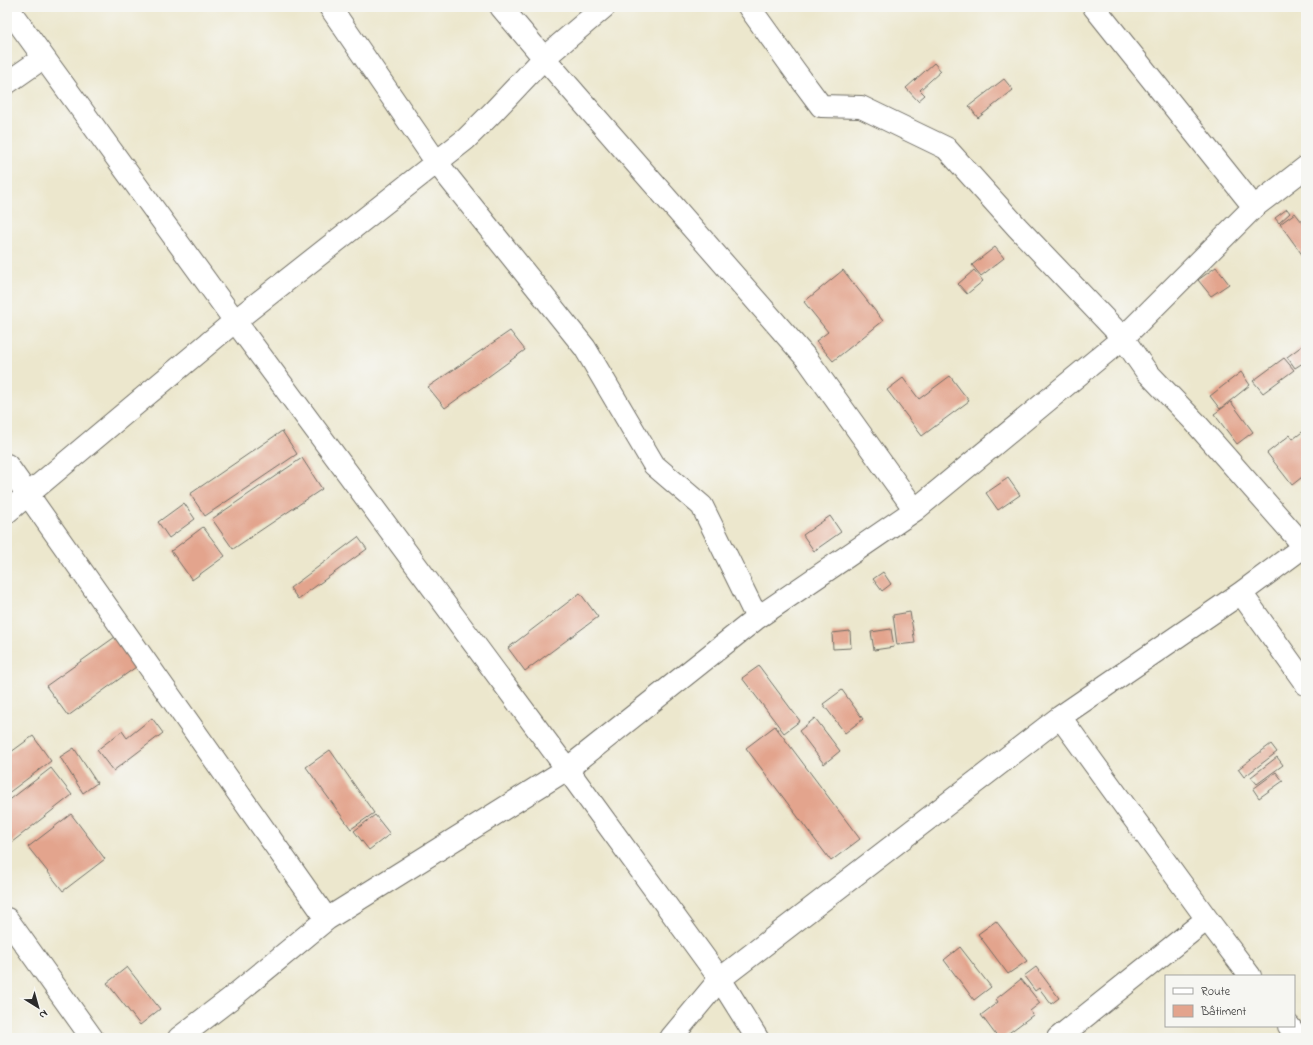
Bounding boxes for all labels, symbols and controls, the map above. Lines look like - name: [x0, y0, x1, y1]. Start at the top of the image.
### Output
- legend: [1165, 975, 1295, 1027]
- text: Route: [1201, 983, 1231, 1001]
- north arrow: [18, 987, 58, 1027]
- text: Bâtiment: [1200, 1003, 1246, 1021]
- text: N: [36, 1006, 51, 1023]

